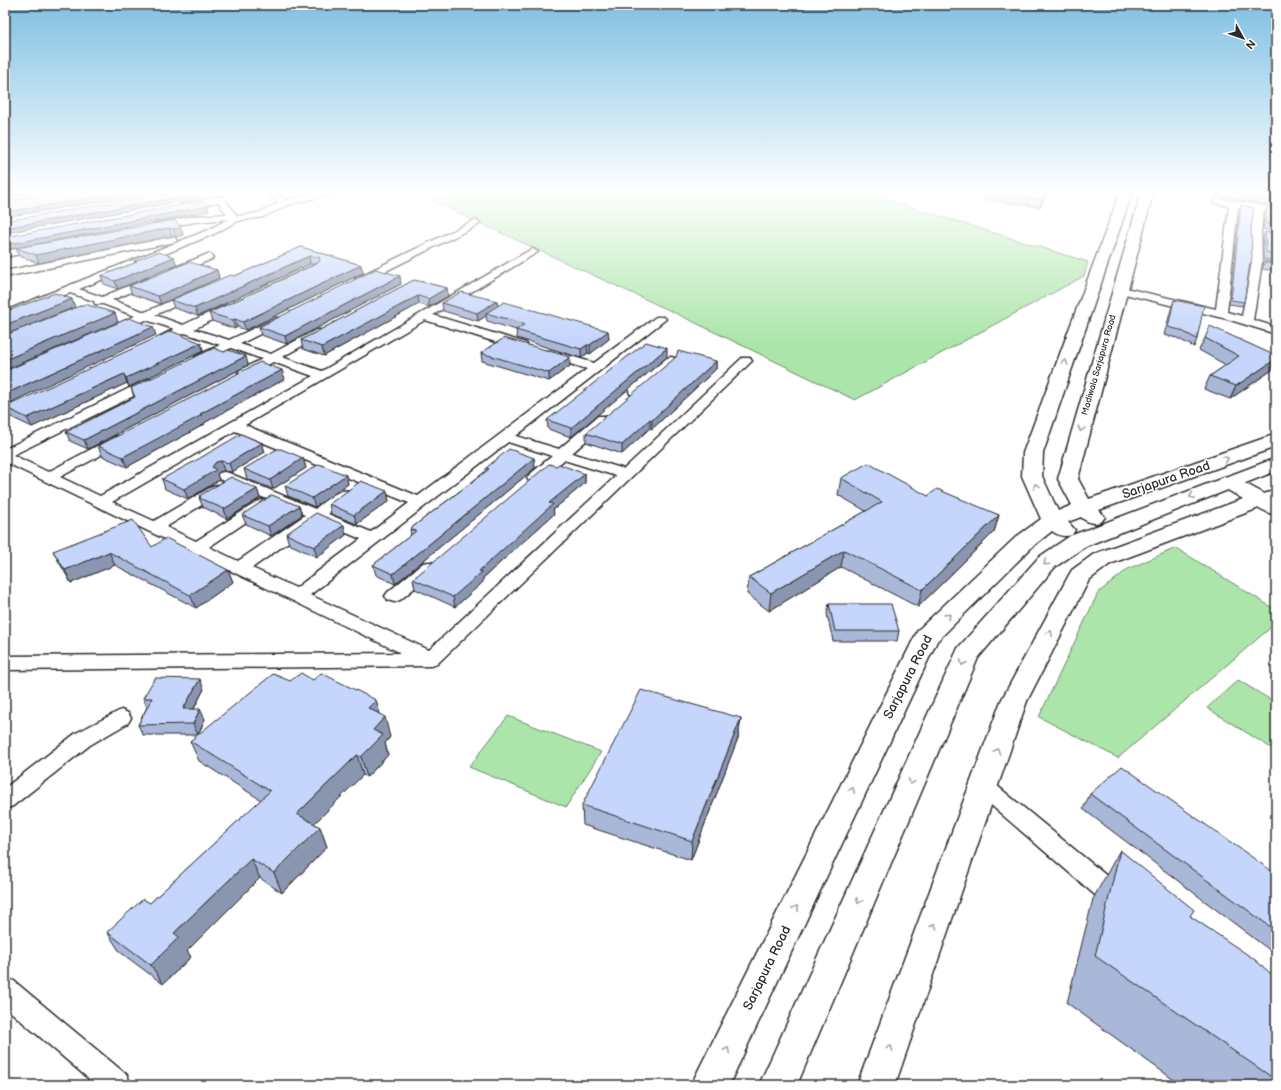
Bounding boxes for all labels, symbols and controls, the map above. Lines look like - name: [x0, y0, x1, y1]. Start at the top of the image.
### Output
- north arrow: [1223, 18, 1263, 58]
- text: N: [1243, 37, 1258, 51]
- street label: Madiwala Sarjapura Road: [1079, 313, 1119, 417]
- one-way arrow: [1060, 359, 1069, 366]
- one-way arrow: [1077, 426, 1086, 433]
- one-way arrow: [1223, 455, 1230, 463]
- street label: Sarjapura Road: [1120, 457, 1212, 503]
- one-way arrow: [1033, 482, 1041, 490]
- one-way arrow: [1188, 491, 1195, 499]
- one-way arrow: [1044, 558, 1051, 565]
- one-way arrow: [943, 613, 951, 621]
- one-way arrow: [1045, 629, 1052, 637]
- street label: Sarjapura Road: [880, 632, 936, 722]
- one-way arrow: [960, 659, 968, 666]
- one-way arrow: [992, 748, 1000, 755]
- one-way arrow: [908, 777, 916, 785]
- one-way arrow: [847, 787, 855, 795]
- one-way arrow: [856, 896, 864, 904]
- one-way arrow: [791, 904, 799, 912]
- street label: Sarjapura Road: [740, 923, 794, 1013]
- one-way arrow: [929, 923, 937, 930]
- one-way arrow: [885, 1045, 893, 1052]
- one-way arrow: [722, 1047, 730, 1054]

